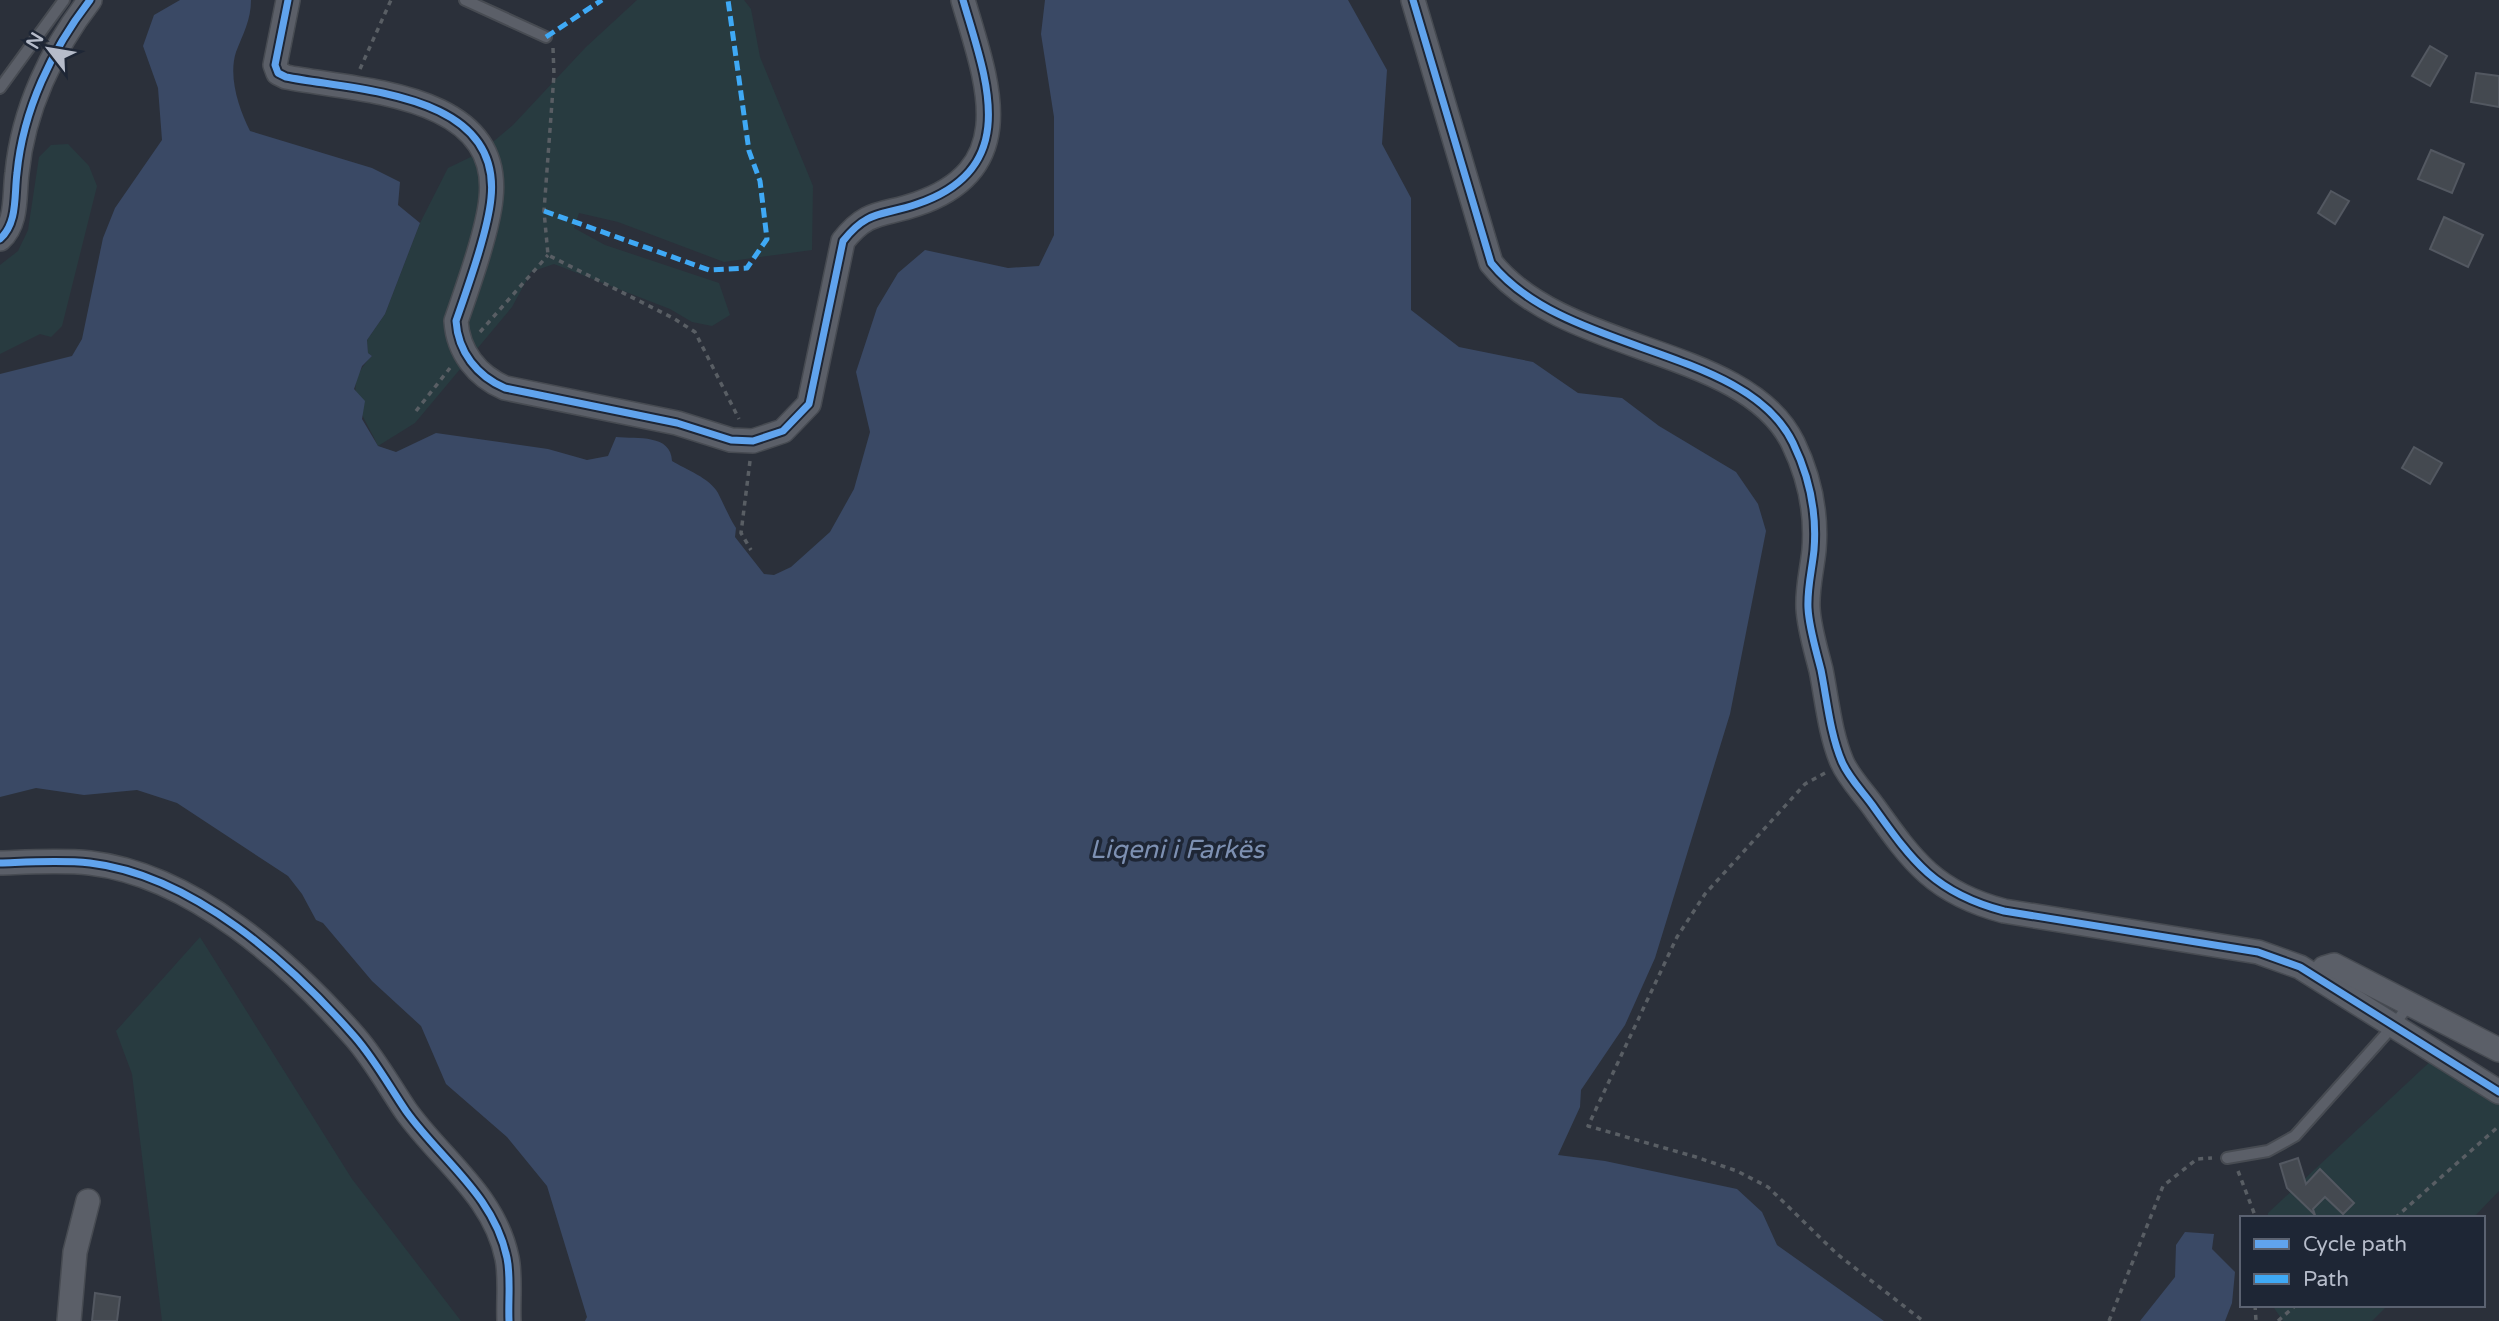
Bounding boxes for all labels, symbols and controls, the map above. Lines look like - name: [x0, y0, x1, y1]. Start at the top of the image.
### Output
- north arrow: [14, 14, 84, 84]
- text: N: [22, 29, 49, 53]
- water label: Liqeni i Farkës: [1090, 834, 1266, 865]
- legend: [2240, 1216, 2485, 1307]
- text: Cycle path: [2303, 1232, 2407, 1257]
- text: Path: [2303, 1267, 2349, 1292]

